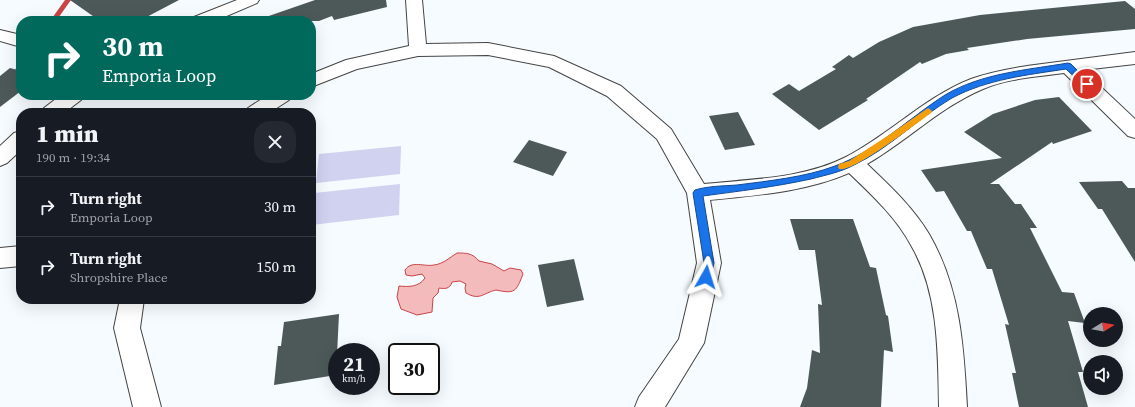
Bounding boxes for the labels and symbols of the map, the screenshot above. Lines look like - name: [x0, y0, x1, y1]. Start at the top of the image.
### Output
- pin: [1070, 67, 1104, 101]
- position arrow: [685, 256, 727, 298]
- north arrow: [1083, 307, 1123, 347]
- speed limit sign: 30: [388, 343, 440, 395]

